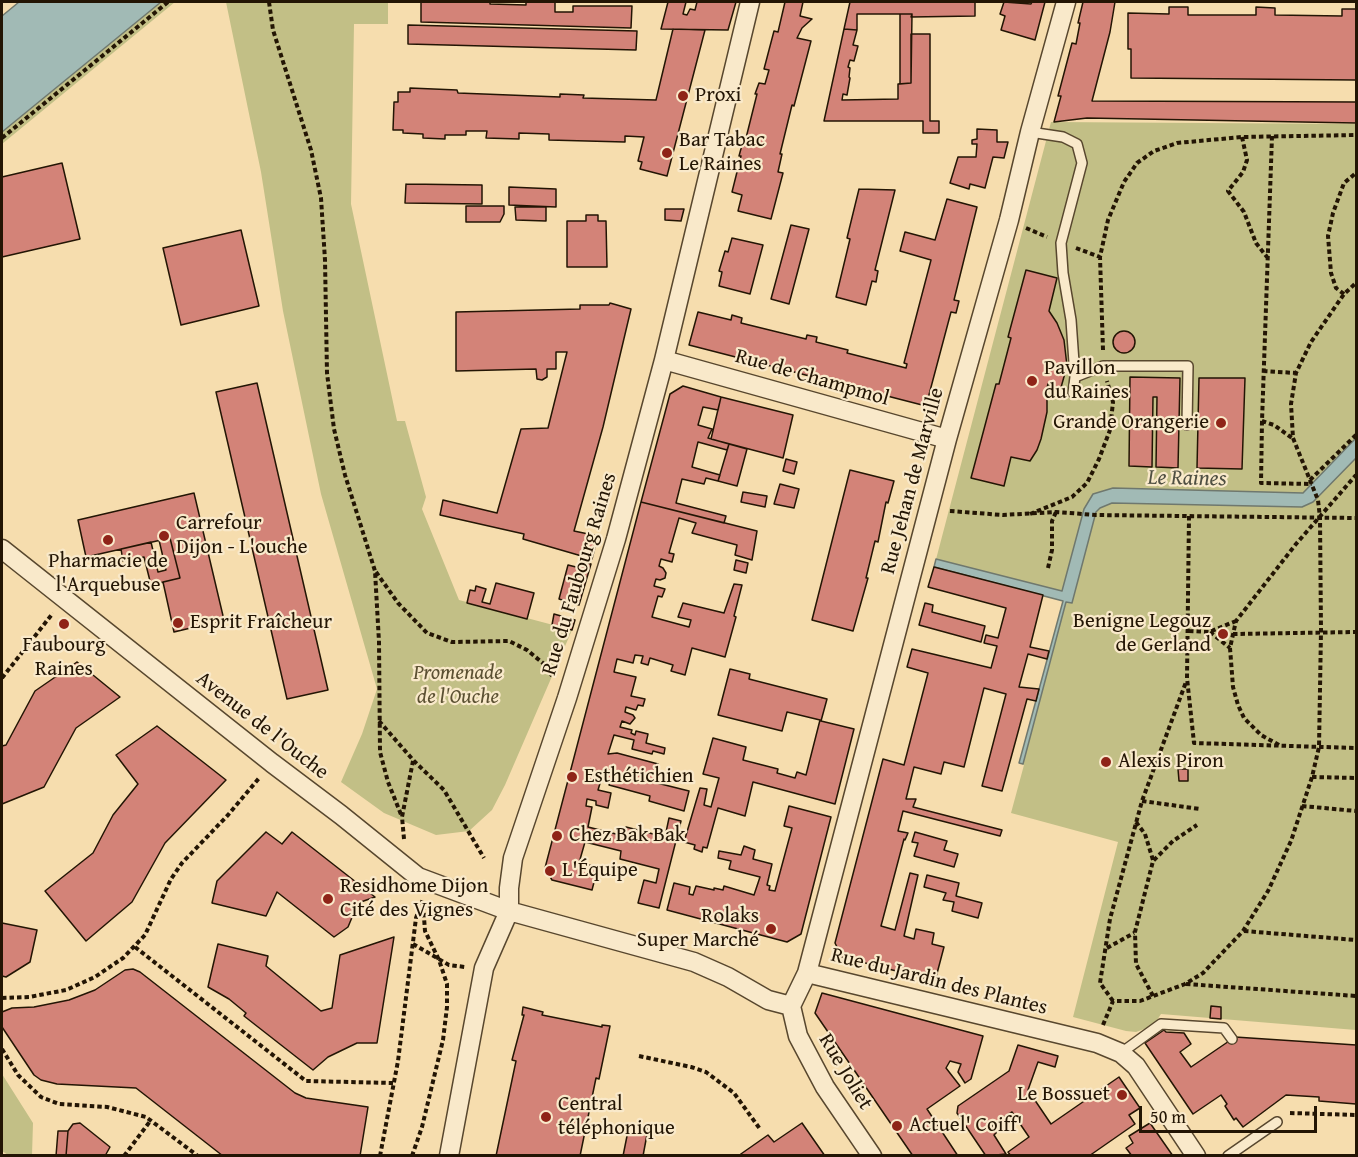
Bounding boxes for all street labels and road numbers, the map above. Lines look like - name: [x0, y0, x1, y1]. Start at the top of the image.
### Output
- street label: Rue de Champmol: [732, 344, 892, 412]
- street label: Rue Jehan de Marville: [876, 385, 950, 577]
- street label: Rue du Faubourg Raines: [537, 470, 623, 678]
- street label: Avenue de l'Ouche: [191, 667, 333, 785]
- street label: Rue du Jardin des Plantes: [828, 943, 1050, 1021]
- street label: Rue Joliet: [812, 1029, 878, 1115]

